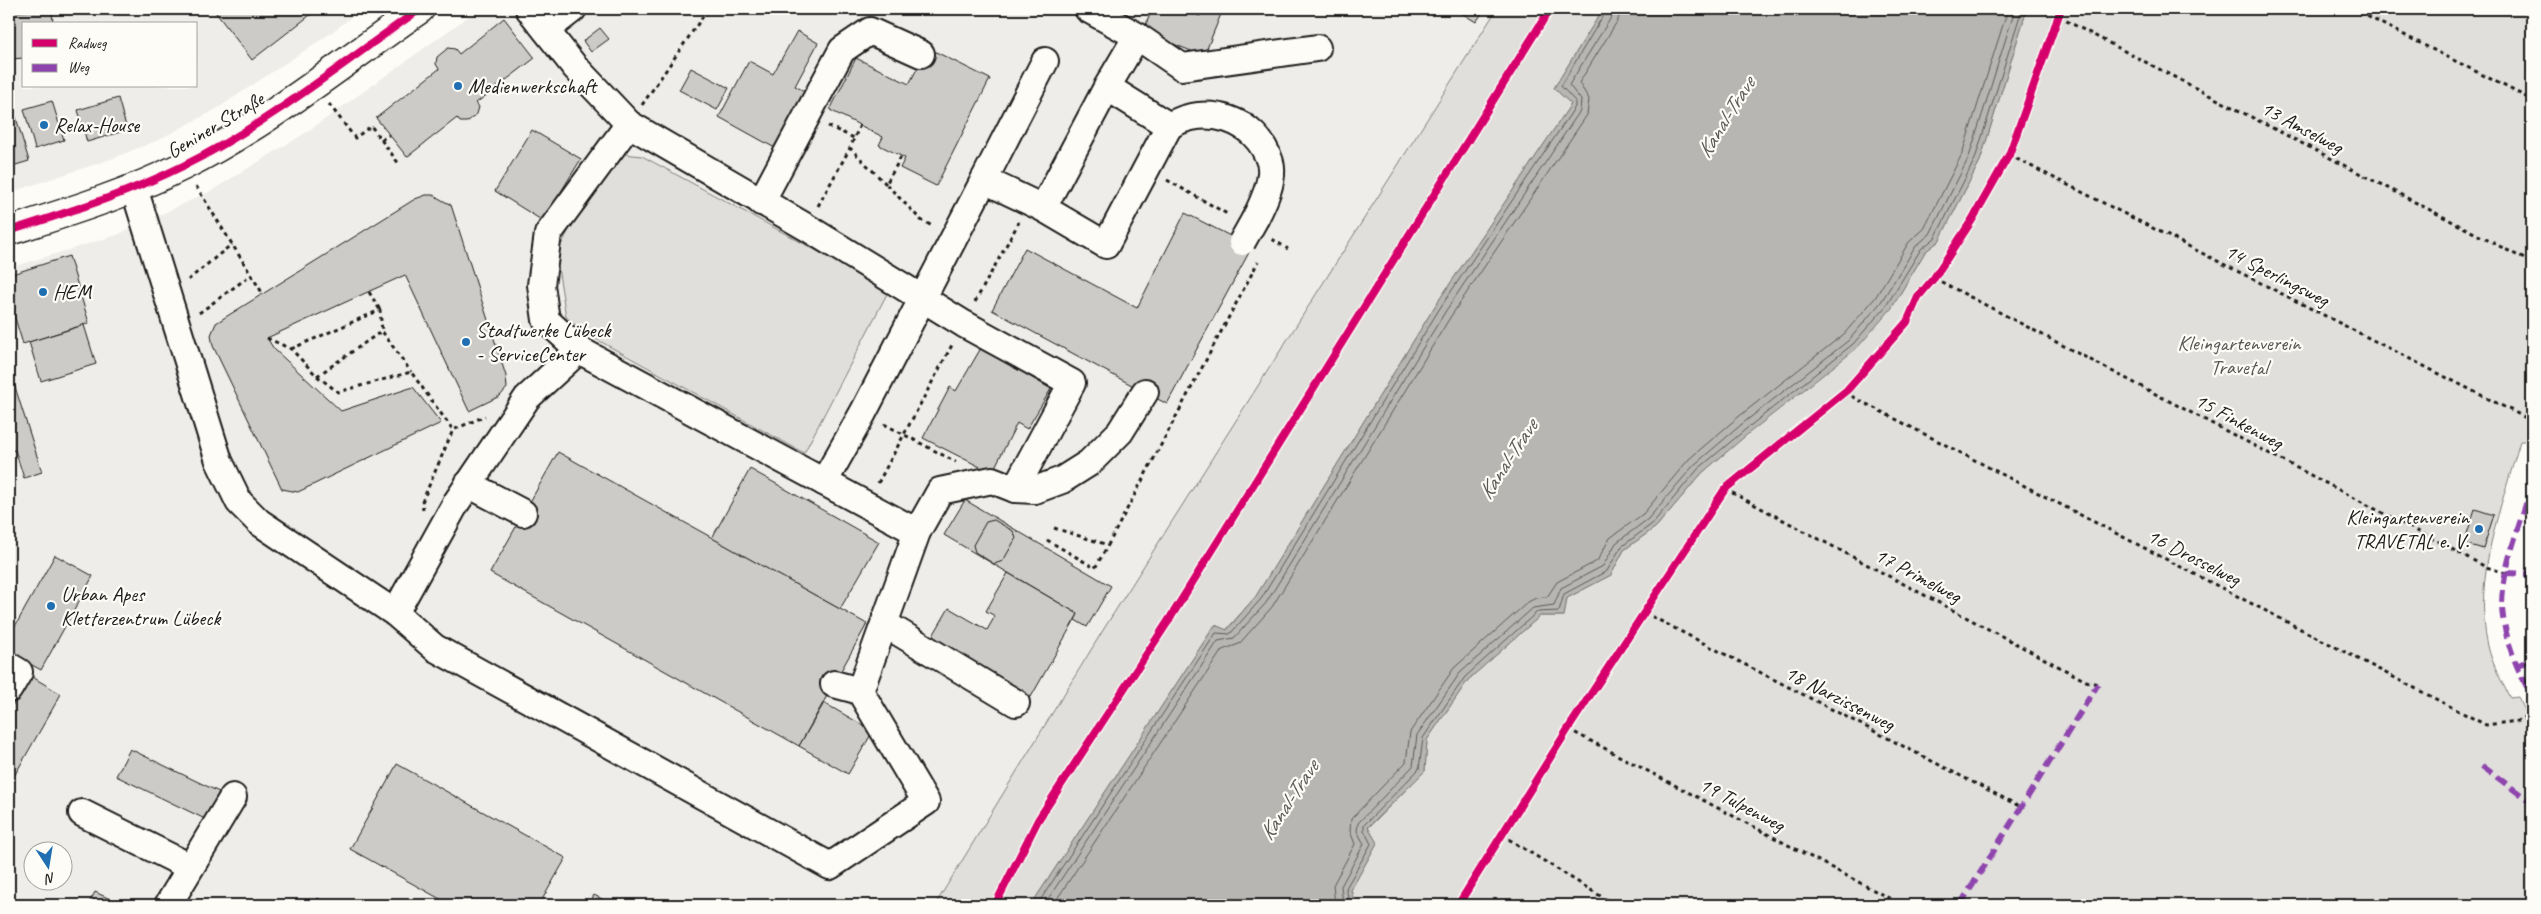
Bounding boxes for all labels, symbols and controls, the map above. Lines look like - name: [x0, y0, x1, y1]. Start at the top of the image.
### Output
- legend: [22, 22, 198, 88]
- text: Radweg: [68, 34, 108, 53]
- text: Weg: [68, 58, 90, 77]
- water label: Kanal-Trave: [1690, 69, 1763, 163]
- place label: Medienwerkschaft: [468, 73, 598, 99]
- marker: Medienwerkschaft: [452, 80, 464, 92]
- street label: Geniner Straße: [162, 85, 270, 164]
- street label: 13 Amselweg: [2257, 95, 2349, 160]
- place label: Relax-House: [54, 112, 140, 138]
- marker: Relax-House: [38, 119, 50, 131]
- street label: 14 Sperlingsweg: [2221, 238, 2335, 313]
- place label: HEM: [53, 279, 93, 305]
- marker: HEM: [37, 286, 49, 298]
- place label: Stadtwerke Lübeck - ServiceCenter: [476, 317, 612, 367]
- park label: Kleingartenverein Travetal: [2178, 330, 2302, 380]
- marker: Stadtwerke Lübeck - ServiceCenter: [460, 336, 472, 348]
- street label: 15 Finkenweg: [2190, 387, 2289, 456]
- water label: Kanal-Trave: [1472, 411, 1546, 505]
- place label: Kleingartenverein TRAVETAL e. V.: [2346, 504, 2471, 554]
- street label: 16 Drosselweg: [2143, 522, 2246, 592]
- marker: Kleingartenverein TRAVETAL e. V.: [2473, 523, 2485, 535]
- street label: 17 Primelweg: [1871, 542, 1967, 609]
- place label: Urban Apes Kletterzentrum Lübeck: [61, 581, 221, 631]
- marker: Urban Apes Kletterzentrum Lübeck: [45, 600, 57, 612]
- street label: 18 Narzissenweg: [1781, 659, 1901, 737]
- water label: Kanal-Trave: [1253, 752, 1327, 846]
- street label: 19 Tulpenweg: [1695, 771, 1790, 838]
- north arrow: [22, 842, 72, 892]
- text: N: [42, 869, 57, 888]

